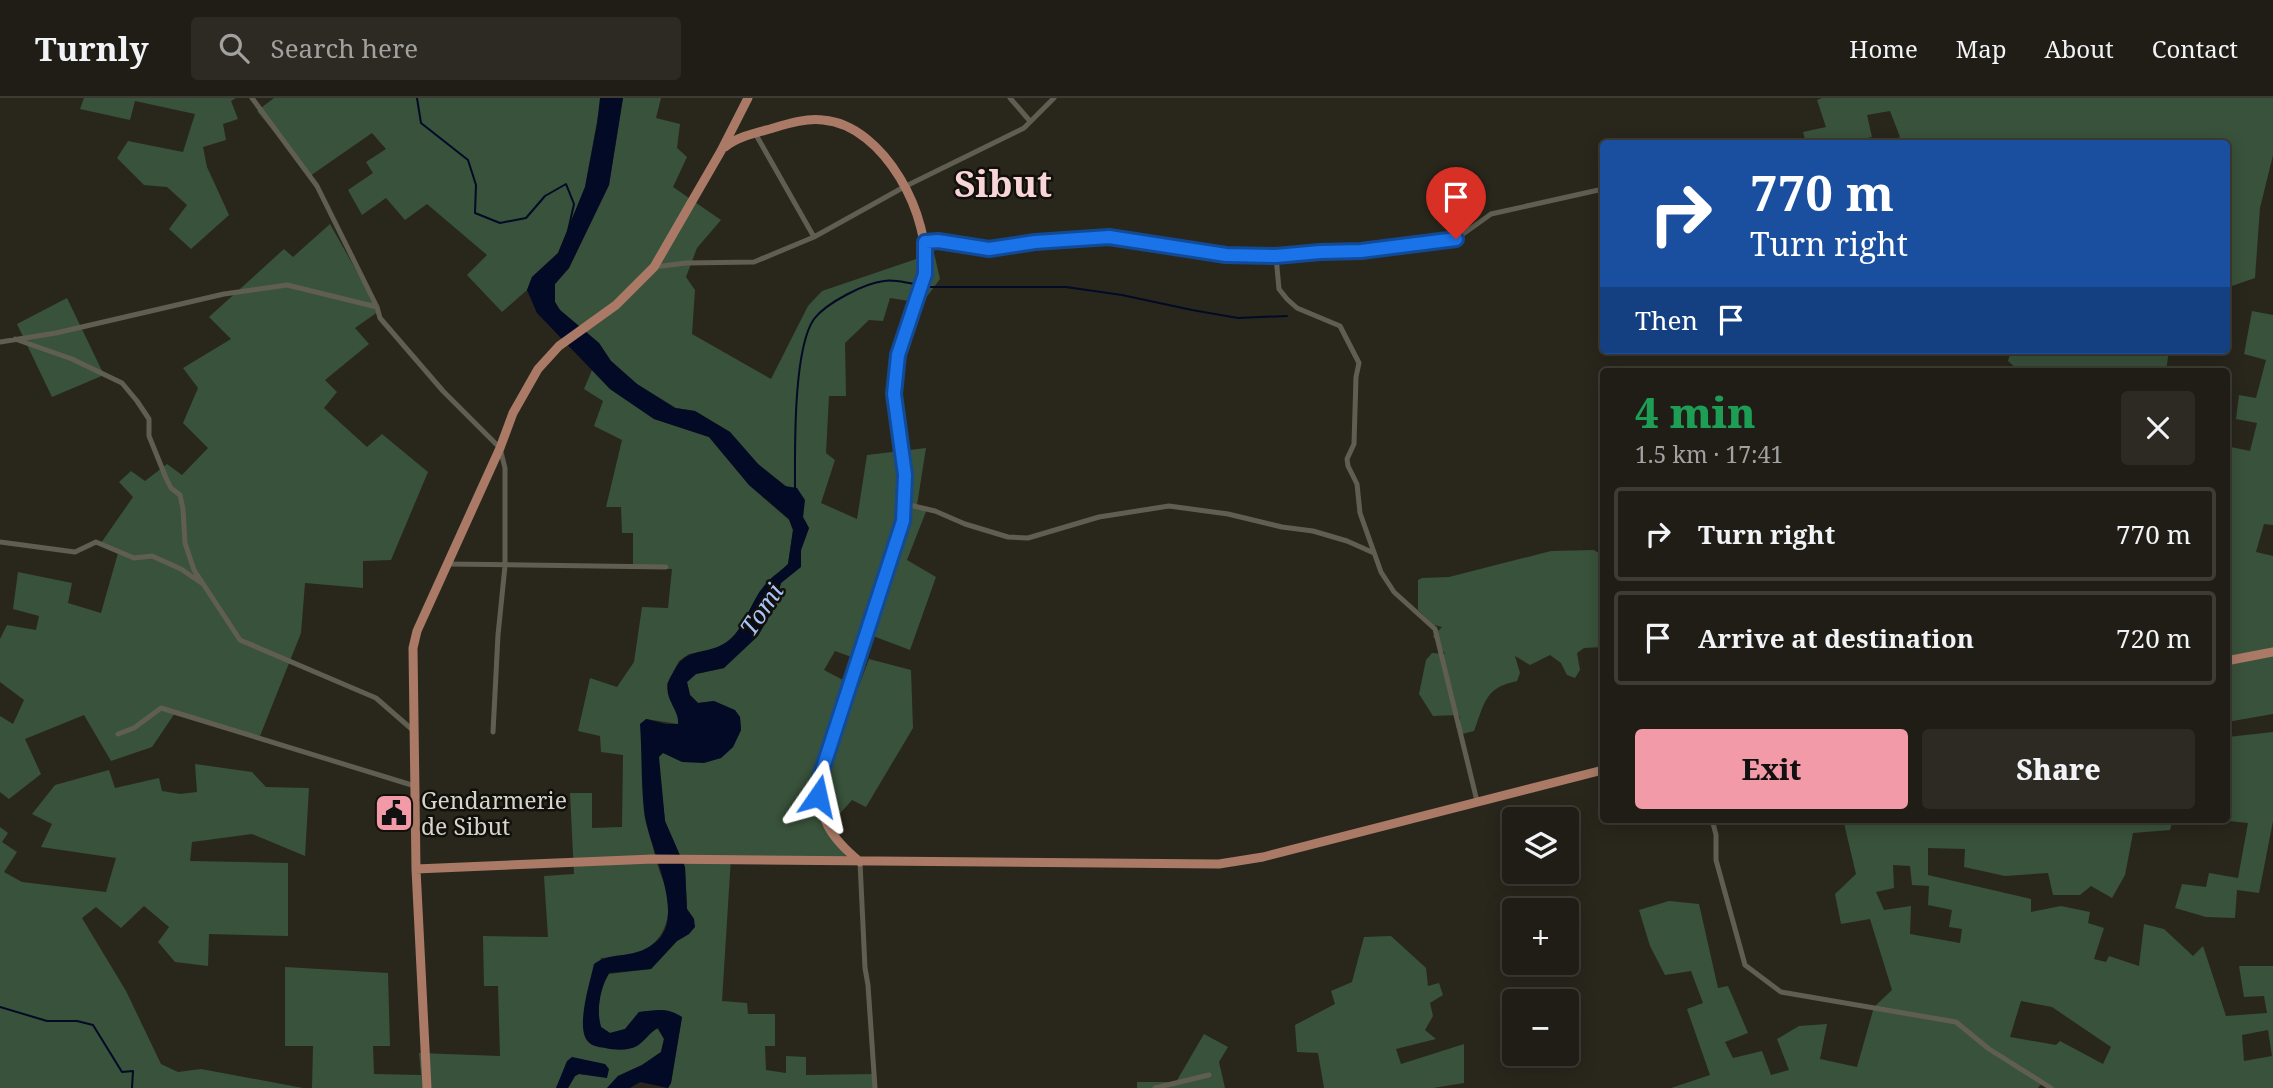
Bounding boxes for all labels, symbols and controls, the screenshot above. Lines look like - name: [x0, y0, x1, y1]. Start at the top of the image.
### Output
- search box: [191, 17, 681, 80]
- text: Turnly: [35, 26, 149, 71]
- icon: search: [215, 29, 253, 67]
- text: Search here: [271, 30, 418, 66]
- text: Home: [1849, 32, 1918, 65]
- text: Map: [1956, 32, 2007, 65]
- text: About: [2045, 32, 2114, 65]
- text: Contact: [2152, 32, 2238, 65]
- district label: Sibut: [954, 157, 1052, 208]
- text: 770 m: [1750, 159, 1894, 225]
- pin: [1426, 167, 1486, 239]
- icon: right: [1635, 168, 1726, 259]
- icon: arrive: [1437, 178, 1475, 216]
- text: Turn right: [1750, 222, 1908, 265]
- icon: arrive: [1712, 301, 1750, 339]
- text: Then: [1635, 302, 1698, 338]
- text: 4 min: [1635, 383, 1756, 440]
- button: close: [2121, 391, 2195, 465]
- text: 1.5 km · 17:41: [1635, 438, 1783, 470]
- icon: right: [1639, 515, 1677, 553]
- text: Turn right: [1698, 516, 1835, 552]
- text: 770 m: [2116, 516, 2191, 552]
- water label: Tomi: [732, 576, 790, 642]
- icon: arrive: [1639, 619, 1677, 657]
- text: Arrive at destination: [1698, 620, 1974, 656]
- text: 720 m: [2116, 620, 2191, 656]
- button: Exit: [1635, 729, 1908, 809]
- button: Share: [1922, 729, 2195, 809]
- position arrow: [781, 759, 855, 833]
- place label: Gendarmerie de Sibut: [421, 784, 567, 842]
- public building icon: Gendarmerie de Sibut: [373, 792, 415, 834]
- map controls: [1502, 807, 1579, 1066]
- button: layers: [1502, 807, 1579, 884]
- button: +: [1502, 898, 1579, 975]
- button: −: [1502, 989, 1579, 1066]

